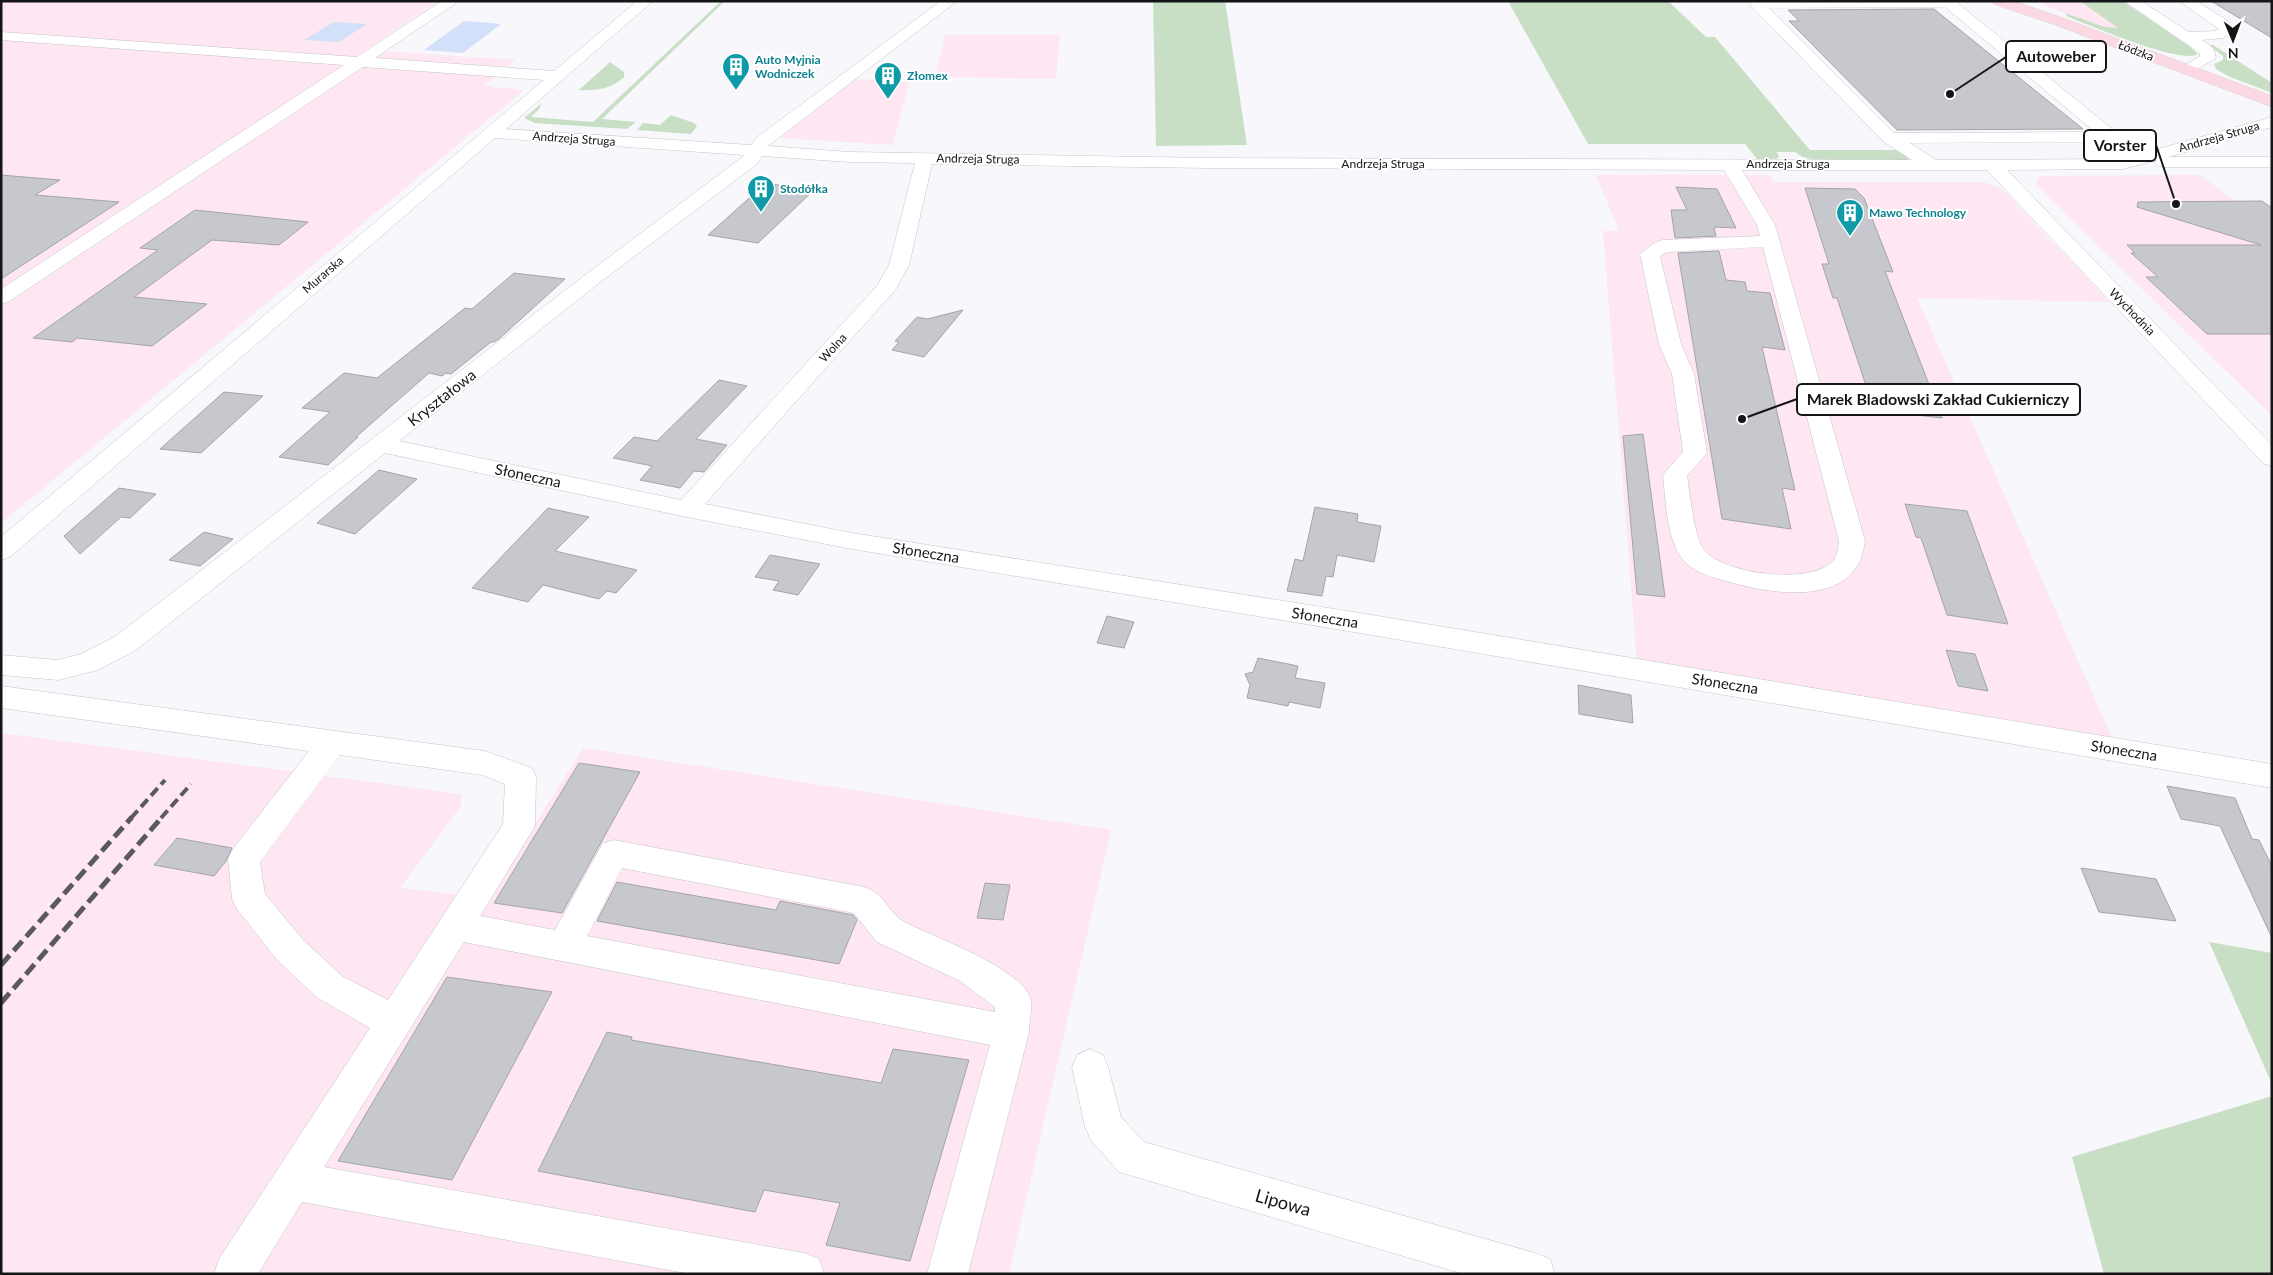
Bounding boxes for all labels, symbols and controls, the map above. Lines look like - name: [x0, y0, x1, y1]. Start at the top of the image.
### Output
- north arrow: [2208, 15, 2258, 65]
- street label: Łódzka: [2116, 37, 2156, 64]
- callout: Autoweber: [2006, 41, 2106, 72]
- text: N: [2228, 45, 2239, 62]
- text: Autoweber: [2015, 46, 2096, 65]
- building icon: Auto Myjnia Wodniczek: [721, 52, 751, 91]
- place label: Auto Myjnia Wodniczek: [754, 52, 821, 81]
- building icon: Złomex: [873, 61, 903, 100]
- place label: Złomex: [907, 68, 948, 83]
- street label: Andrzeja Struga: [2177, 118, 2261, 155]
- street label: Andrzeja Struga: [532, 128, 616, 149]
- callout: Vorster: [2084, 130, 2156, 161]
- text: Vorster: [2093, 135, 2146, 154]
- street label: Andrzeja Struga: [936, 150, 1020, 167]
- street label: Andrzeja Struga: [1341, 156, 1425, 171]
- street label: Andrzeja Struga: [1746, 156, 1830, 171]
- building icon: Stodółka: [746, 174, 776, 213]
- place label: Stodółka: [780, 181, 828, 196]
- building icon: Mawo Technology: [1835, 198, 1865, 237]
- place label: Mawo Technology: [1869, 205, 1967, 220]
- street label: Murarska: [299, 253, 346, 297]
- street label: Wychodnia: [2106, 285, 2159, 338]
- street label: Wolna: [816, 330, 850, 365]
- street label: Kryształowa: [404, 365, 479, 429]
- callout: Marek Bladowski Zakład Cukierniczy: [1797, 384, 2080, 415]
- text: Marek Bladowski Zakład Cukierniczy: [1807, 389, 2070, 408]
- street label: Słoneczna: [493, 459, 563, 491]
- street label: Słoneczna: [892, 538, 961, 566]
- street label: Słoneczna: [1291, 603, 1360, 631]
- street label: Słoneczna: [1691, 669, 1760, 697]
- street label: Słoneczna: [2090, 736, 2159, 764]
- street label: Lipowa: [1253, 1184, 1314, 1220]

